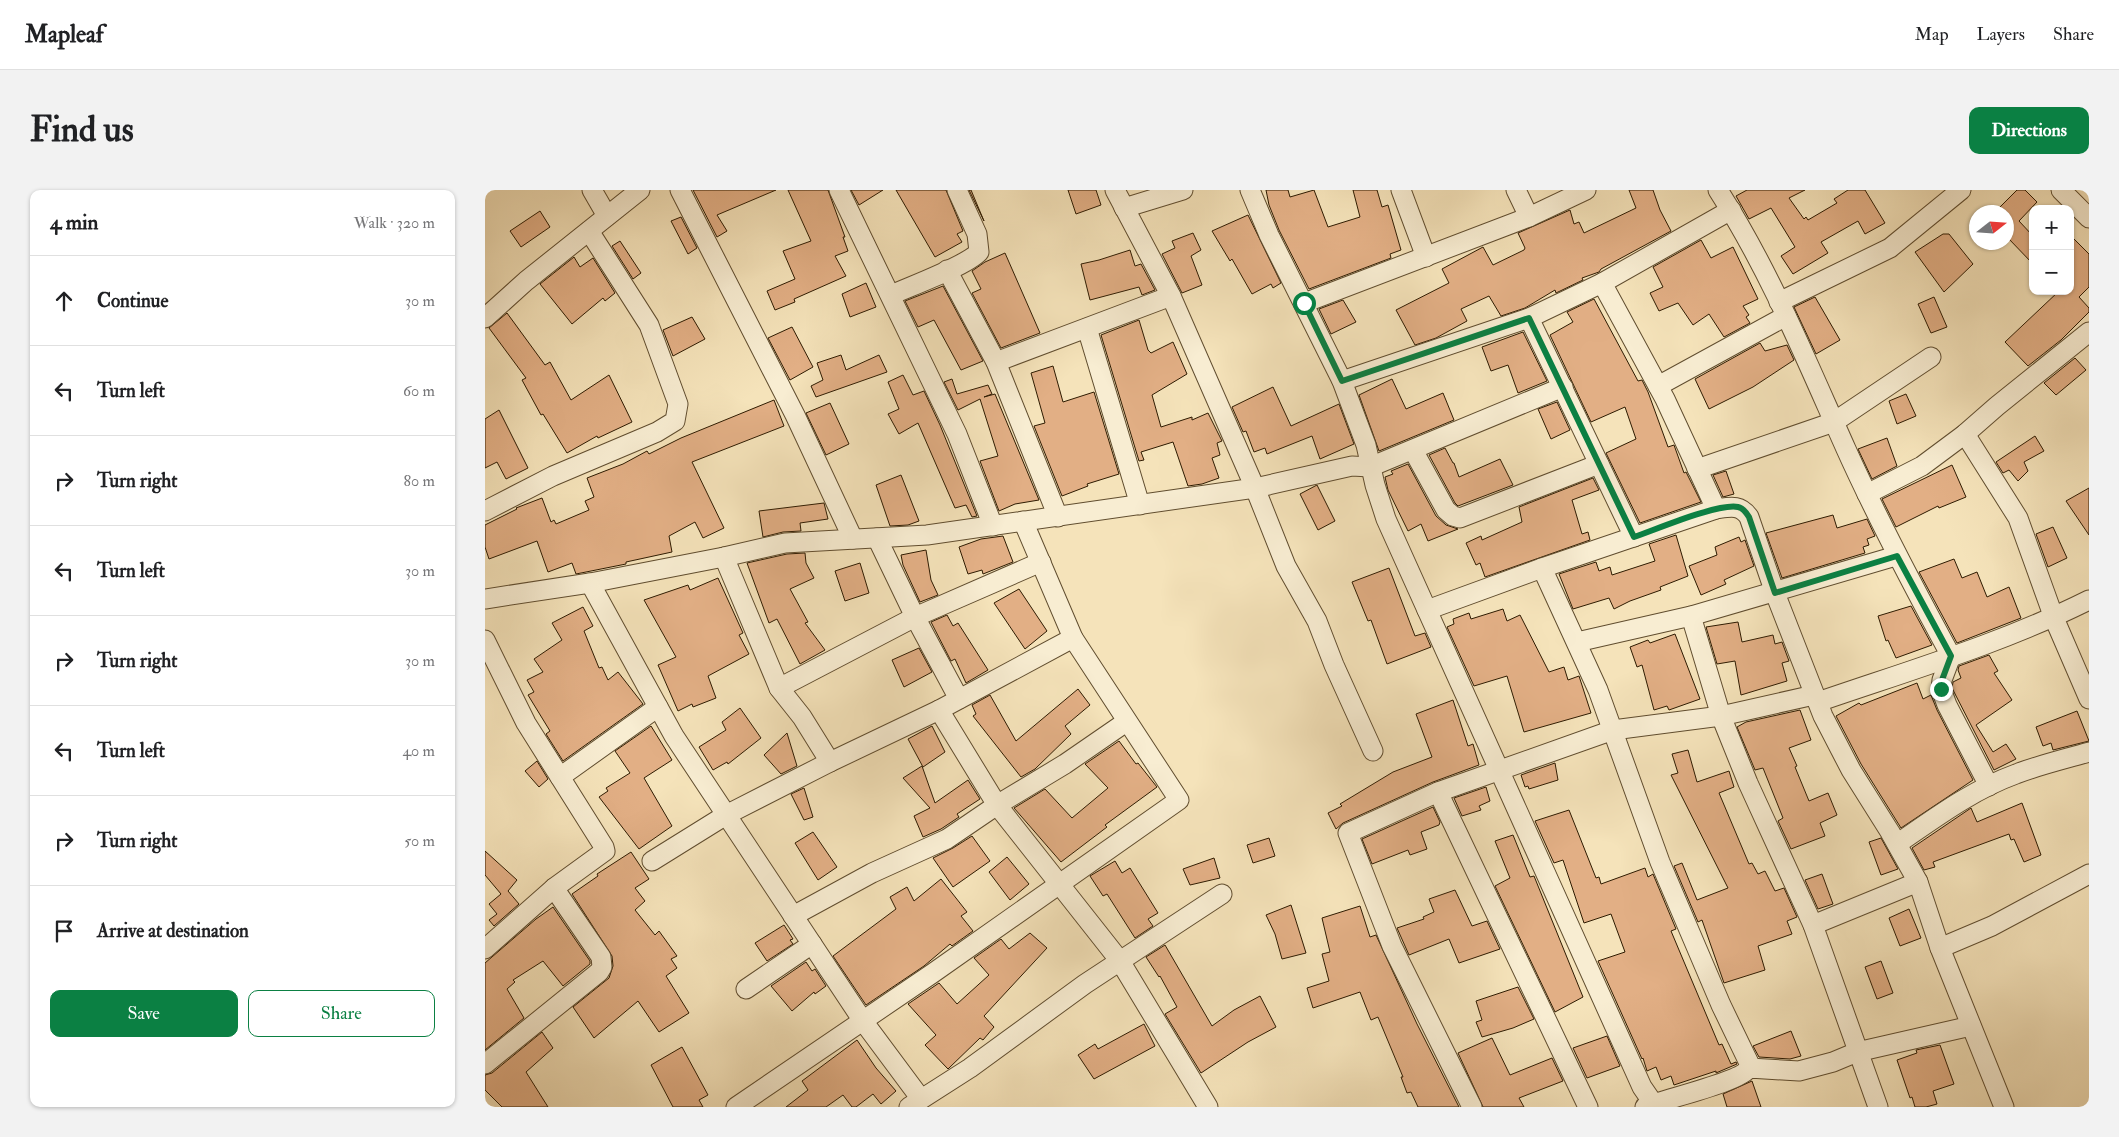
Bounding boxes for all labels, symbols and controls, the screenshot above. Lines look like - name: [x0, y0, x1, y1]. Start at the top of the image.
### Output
- text: Mapleaf: [25, 19, 104, 50]
- text: Map: [1915, 23, 1949, 46]
- text: Layers: [1977, 23, 2025, 46]
- text: Share: [2053, 23, 2094, 46]
- button: Directions: [1969, 107, 2089, 154]
- text: Find us: [30, 108, 134, 152]
- north arrow: [1969, 205, 2014, 250]
- map controls: [2029, 205, 2074, 295]
- button: +: [2029, 205, 2074, 250]
- text: 4 min: [50, 209, 98, 236]
- text: Walk · 320 m: [354, 213, 435, 233]
- button: −: [2029, 250, 2074, 295]
- icon: ahead: [50, 287, 78, 315]
- text: Continue: [97, 289, 168, 313]
- text: 30 m: [405, 291, 435, 311]
- route start: [1293, 292, 1316, 315]
- icon: left: [50, 377, 78, 405]
- text: Turn left: [97, 379, 165, 403]
- text: 60 m: [403, 381, 435, 401]
- icon: right: [50, 467, 78, 495]
- text: Turn right: [97, 469, 177, 493]
- text: 80 m: [404, 471, 435, 491]
- icon: left: [50, 557, 78, 585]
- text: Turn left: [97, 559, 165, 583]
- text: 30 m: [405, 561, 435, 581]
- icon: right: [50, 647, 78, 675]
- text: Turn right: [97, 649, 177, 673]
- text: 30 m: [405, 651, 435, 671]
- route end: [1930, 678, 1953, 701]
- icon: left: [50, 737, 78, 765]
- text: Turn left: [97, 739, 165, 763]
- text: 40 m: [402, 741, 435, 761]
- icon: right: [50, 827, 78, 855]
- text: Turn right: [97, 829, 177, 853]
- text: 50 m: [404, 831, 435, 851]
- icon: arrive: [50, 917, 78, 945]
- text: Arrive at destination: [97, 919, 249, 943]
- button: Save: [50, 990, 238, 1037]
- button: Share: [248, 990, 435, 1037]

